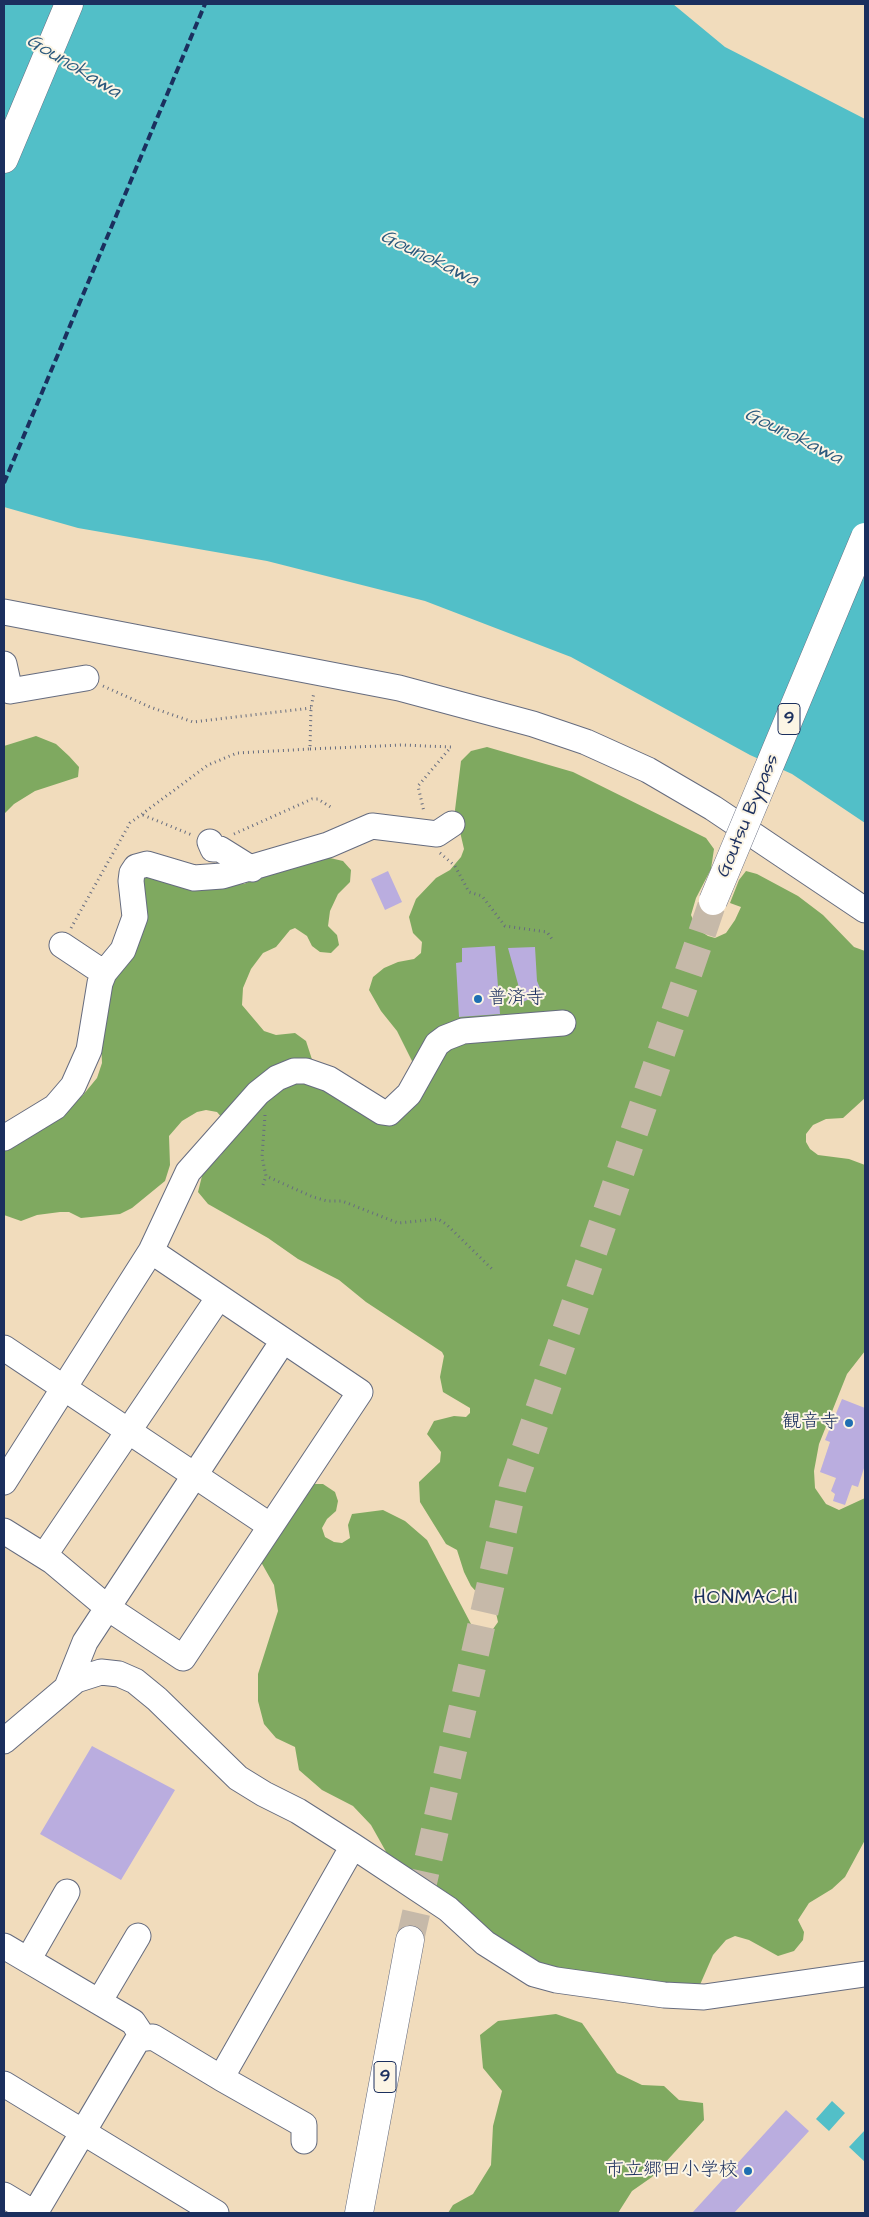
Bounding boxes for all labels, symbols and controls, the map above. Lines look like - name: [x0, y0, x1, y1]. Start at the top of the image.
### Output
- water label: Gounokawa: [22, 30, 124, 104]
- water label: Gounokawa: [376, 225, 482, 293]
- water label: Gounokawa: [740, 403, 846, 471]
- road number: 9: [778, 704, 800, 734]
- street label: Goutsu Bypass: [713, 751, 785, 881]
- place label: 普済寺: [488, 988, 545, 1010]
- marker: 普済寺: [472, 993, 484, 1005]
- place label: 観音寺: [782, 1412, 839, 1434]
- marker: 観音寺: [843, 1417, 855, 1429]
- district label: HONMACHI: [693, 1587, 799, 1611]
- road number: 9: [374, 2062, 396, 2092]
- place label: 市立郷田小学校: [605, 2160, 738, 2182]
- marker: 市立郷田小学校: [742, 2165, 754, 2177]

